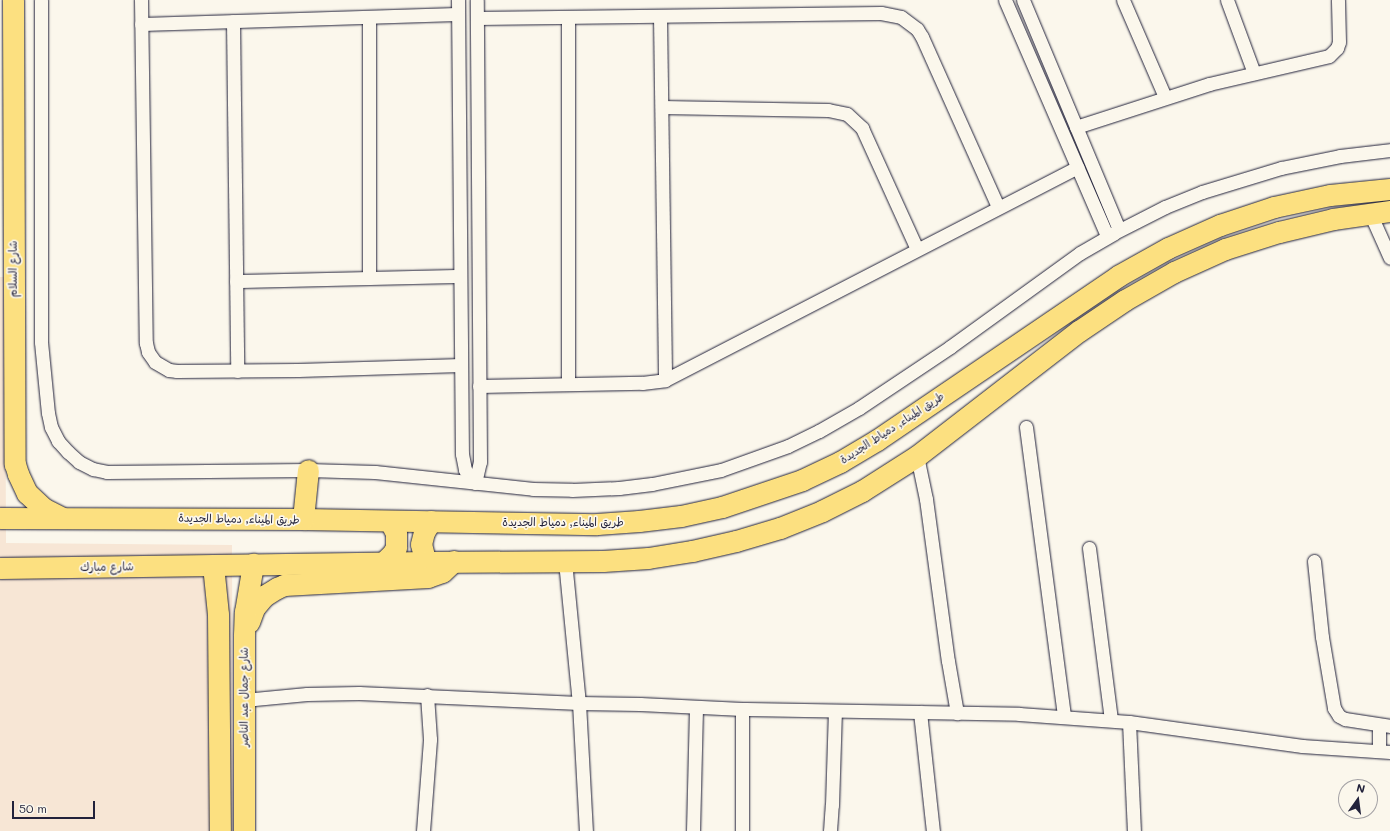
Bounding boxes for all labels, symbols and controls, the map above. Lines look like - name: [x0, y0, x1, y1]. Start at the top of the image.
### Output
- street label: شارع السلام: [6, 241, 20, 297]
- street label: طريق الميناء, دمياط الجديدة: [838, 389, 946, 467]
- street label: طريق الميناء, دمياط الجديدة: [178, 511, 300, 527]
- street label: طريق الميناء, دمياط الجديدة: [502, 515, 624, 529]
- street label: شارع مبارك: [80, 560, 134, 574]
- street label: شارع جمال عبد الناصر: [237, 647, 251, 747]
- north arrow: [1338, 779, 1378, 819]
- text: N: [1355, 780, 1367, 796]
- scale bar: [14, 793, 97, 819]
- text: 50 m: [19, 800, 47, 816]

